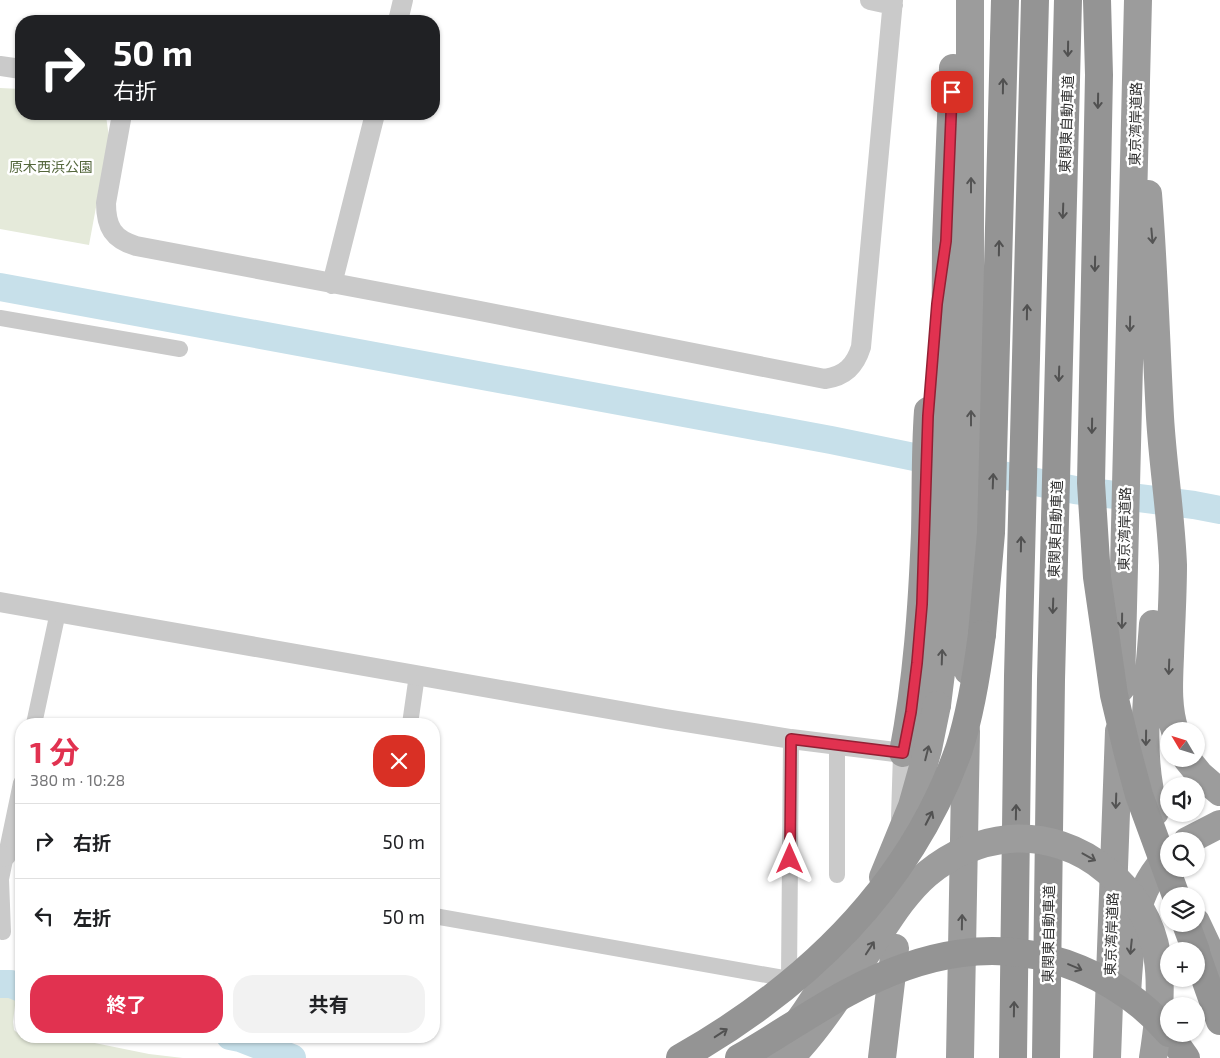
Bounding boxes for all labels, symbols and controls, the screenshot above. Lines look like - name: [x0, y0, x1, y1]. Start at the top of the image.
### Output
- text: 50 m: [113, 31, 193, 73]
- icon: right: [30, 35, 95, 100]
- one-way arrow: [1063, 40, 1072, 56]
- pin: [931, 71, 973, 113]
- street label: 東関東自動車道: [1056, 75, 1076, 173]
- text: 右折: [113, 77, 157, 103]
- icon: arrive: [938, 78, 966, 106]
- one-way arrow: [998, 78, 1007, 94]
- street label: 東京湾岸道路: [1126, 82, 1144, 166]
- one-way arrow: [1094, 93, 1103, 109]
- park label: 原木西浜公園: [9, 158, 93, 175]
- one-way arrow: [966, 178, 976, 194]
- one-way arrow: [1059, 203, 1068, 219]
- one-way arrow: [1147, 228, 1156, 244]
- one-way arrow: [994, 240, 1004, 256]
- one-way arrow: [1091, 255, 1100, 271]
- one-way arrow: [1022, 304, 1032, 320]
- one-way arrow: [1125, 316, 1134, 332]
- one-way arrow: [1054, 365, 1064, 381]
- one-way arrow: [966, 410, 976, 426]
- one-way arrow: [1087, 418, 1097, 434]
- one-way arrow: [988, 473, 998, 489]
- street label: 東関東自動車道: [1045, 480, 1065, 578]
- street label: 東京湾岸道路: [1115, 487, 1133, 571]
- one-way arrow: [1016, 537, 1026, 553]
- one-way arrow: [1048, 598, 1057, 614]
- one-way arrow: [1117, 612, 1127, 628]
- one-way arrow: [938, 649, 947, 665]
- one-way arrow: [1165, 659, 1174, 675]
- north arrow: [1160, 722, 1205, 768]
- map controls: [1160, 722, 1205, 1042]
- one-way arrow: [1141, 730, 1150, 746]
- text: 1 分: [30, 733, 79, 769]
- button: close: [373, 735, 425, 787]
- one-way arrow: [923, 745, 932, 761]
- text: 380 m · 10:28: [30, 770, 125, 789]
- button: sound: [1160, 777, 1205, 822]
- one-way arrow: [1112, 792, 1121, 808]
- one-way arrow: [1011, 804, 1021, 820]
- one-way arrow: [924, 810, 934, 825]
- icon: right: [30, 827, 58, 855]
- text: 50 m: [382, 830, 425, 853]
- text: 右折: [73, 831, 111, 854]
- position arrow: [763, 832, 815, 884]
- button: search: [1160, 832, 1205, 877]
- one-way arrow: [1081, 853, 1095, 863]
- street label: 東関東自動車道: [1039, 885, 1057, 983]
- button: layers: [1160, 887, 1205, 932]
- street label: 東京湾岸道路: [1101, 892, 1121, 976]
- icon: left: [30, 902, 58, 930]
- text: 50 m: [382, 905, 425, 928]
- text: 左折: [73, 906, 111, 929]
- one-way arrow: [958, 914, 967, 930]
- one-way arrow: [1126, 939, 1136, 955]
- one-way arrow: [865, 942, 875, 956]
- button: +: [1160, 942, 1205, 987]
- one-way arrow: [1067, 963, 1082, 972]
- button: 終了: [30, 975, 223, 1033]
- button: 共有: [233, 975, 425, 1033]
- button: −: [1160, 997, 1205, 1042]
- one-way arrow: [1009, 1002, 1018, 1018]
- one-way arrow: [714, 1027, 728, 1038]

